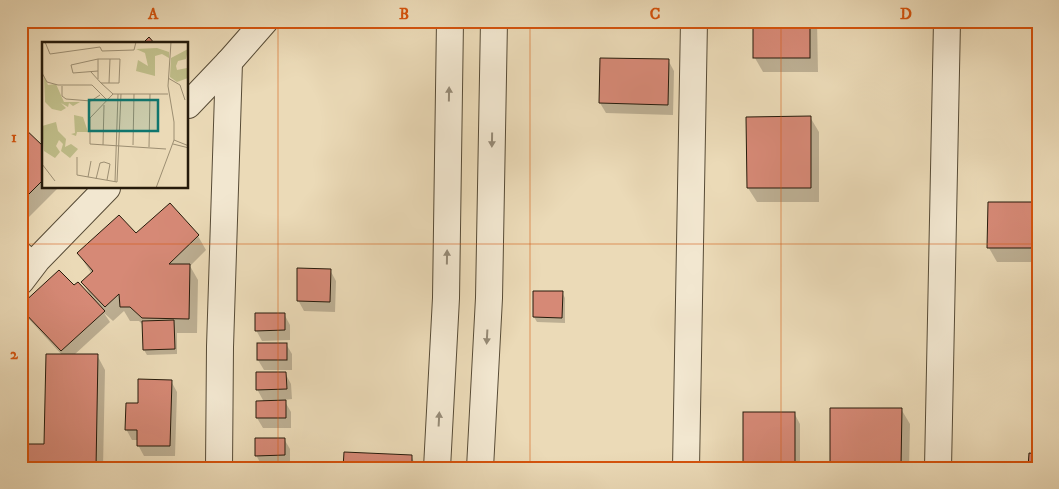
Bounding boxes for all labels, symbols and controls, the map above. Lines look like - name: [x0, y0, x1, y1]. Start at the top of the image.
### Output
- text: A: [147, 4, 159, 24]
- text: B: [399, 4, 409, 24]
- text: C: [650, 4, 660, 24]
- text: D: [900, 4, 912, 24]
- inset map: [42, 42, 189, 189]
- one-way arrow: [445, 86, 453, 102]
- text: 1: [11, 127, 17, 147]
- one-way arrow: [488, 132, 496, 148]
- one-way arrow: [443, 248, 451, 264]
- one-way arrow: [482, 330, 490, 346]
- text: 2: [10, 344, 19, 364]
- one-way arrow: [436, 411, 444, 427]

